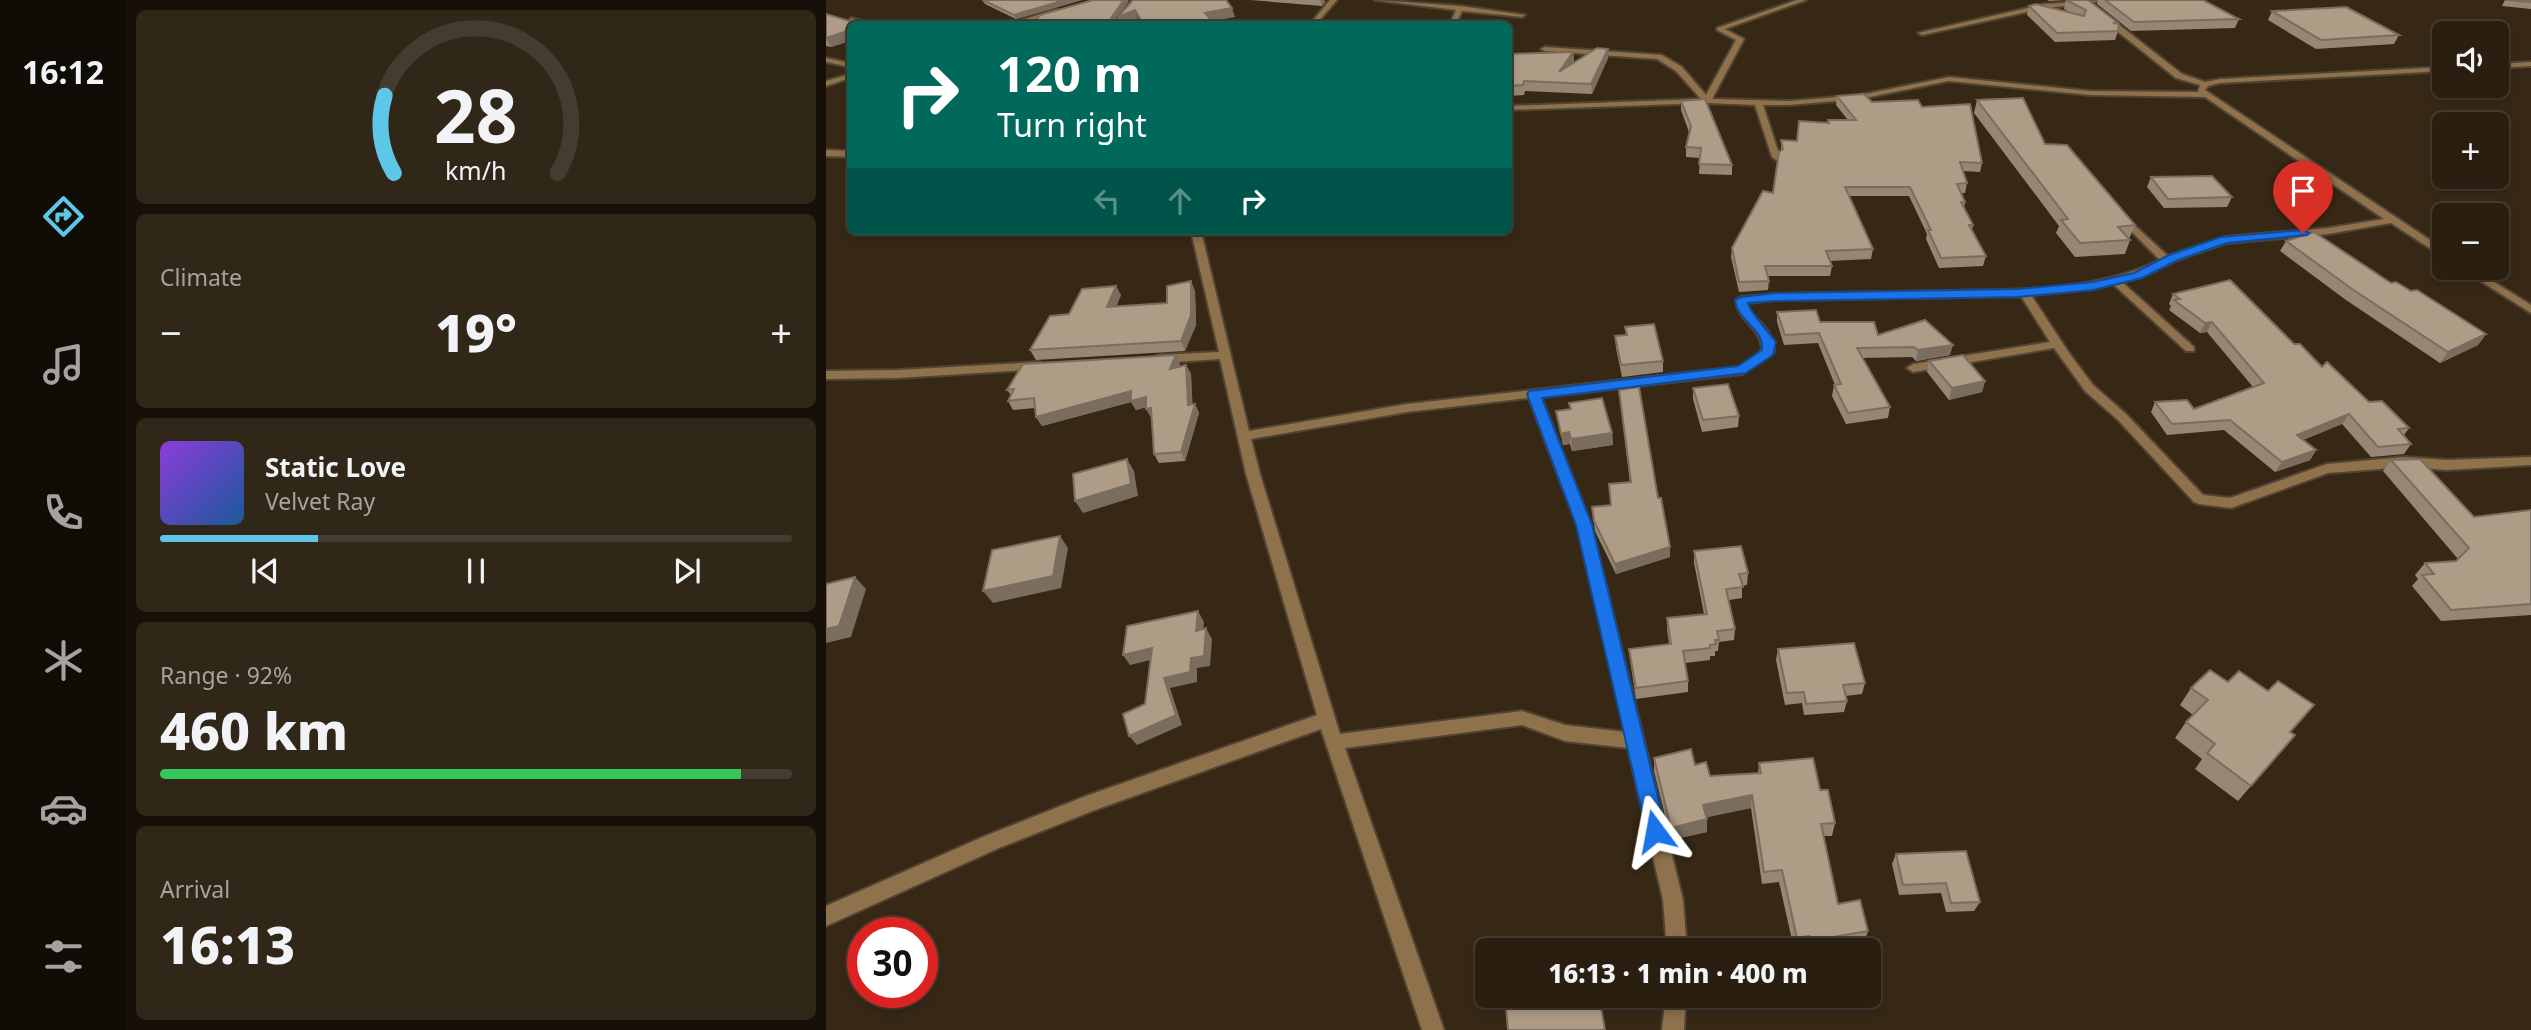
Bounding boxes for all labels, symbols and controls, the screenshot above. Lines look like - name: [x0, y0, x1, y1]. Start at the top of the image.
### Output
- map controls: [2432, 21, 2509, 280]
- button: sound: [2432, 21, 2509, 98]
- text: 120 m: [997, 40, 1142, 106]
- icon: right: [882, 49, 973, 140]
- text: 16:12: [22, 50, 104, 93]
- text: 28: [434, 65, 518, 164]
- text: Turn right: [997, 103, 1147, 146]
- button: +: [2432, 112, 2509, 189]
- text: km/h: [445, 153, 507, 187]
- pin: [2273, 161, 2333, 233]
- icon: arrive: [2284, 172, 2322, 210]
- icon: left: [1088, 182, 1126, 220]
- icon: ahead: [1161, 182, 1199, 220]
- icon: right: [1234, 182, 1272, 220]
- icon: directions: [39, 192, 88, 241]
- button: −: [2432, 203, 2509, 280]
- text: Climate: [160, 261, 242, 293]
- text: 19°: [435, 296, 517, 367]
- text: −: [160, 306, 182, 358]
- text: +: [770, 306, 792, 358]
- icon: music: [39, 340, 88, 389]
- text: Static Love: [265, 449, 406, 485]
- text: Velvet Ray: [265, 485, 375, 517]
- icon: phone: [39, 488, 88, 537]
- icon: previous: [246, 552, 284, 590]
- icon: pause: [457, 552, 495, 590]
- icon: next: [668, 552, 706, 590]
- icon: climate: [39, 636, 88, 685]
- text: Range · 92%: [160, 659, 292, 691]
- text: 460 km: [160, 694, 348, 765]
- icon: car: [39, 784, 88, 833]
- position arrow: [1618, 794, 1692, 868]
- text: Arrival: [160, 873, 230, 905]
- text: 16:13: [160, 908, 295, 979]
- speed limit sign: 30: [847, 917, 938, 1008]
- icon: filters: [39, 932, 88, 981]
- text: 16:13 · 1 min · 400 m: [1548, 955, 1808, 991]

